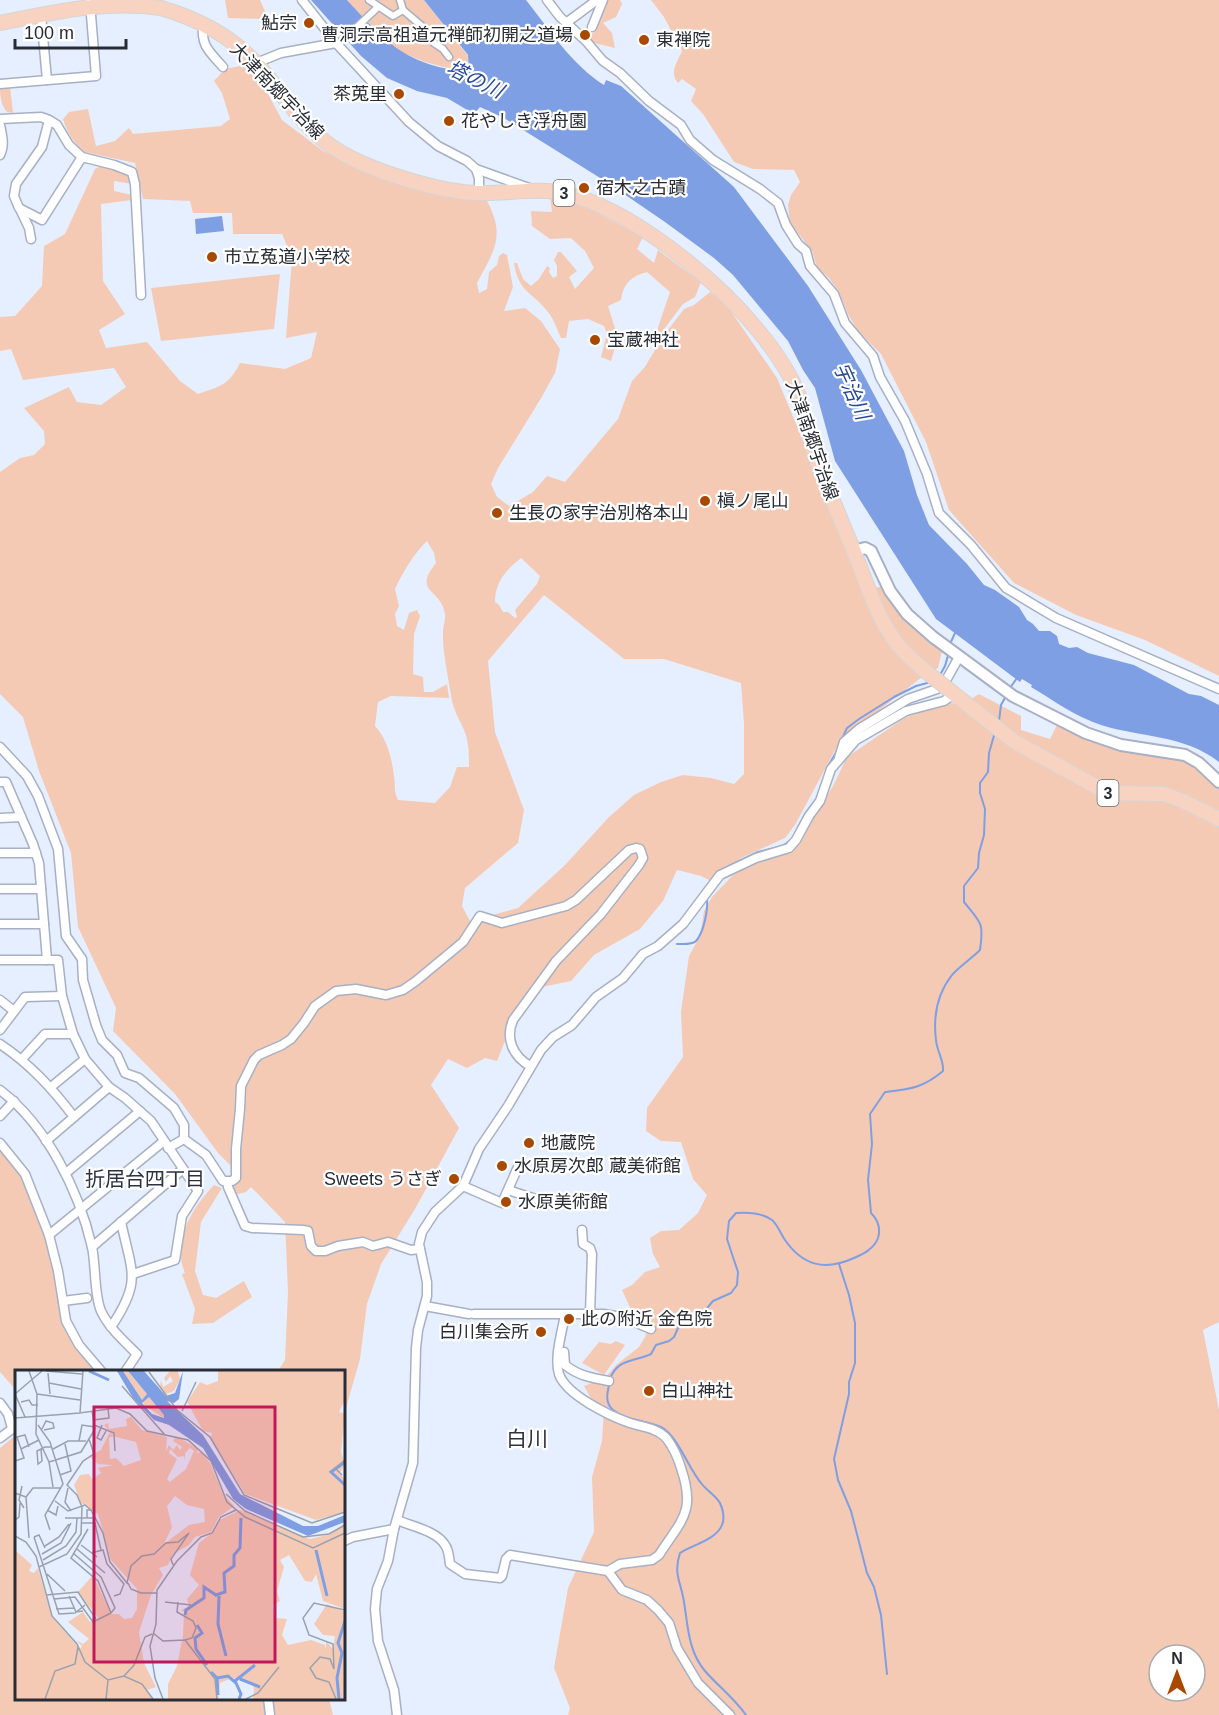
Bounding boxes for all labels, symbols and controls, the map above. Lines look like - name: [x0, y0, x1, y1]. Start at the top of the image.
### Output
- scale bar: [15, 12, 126, 50]
- place label: 鮎宗: [261, 13, 297, 33]
- marker: 鮎宗: [302, 16, 316, 30]
- text: 100 m: [24, 23, 74, 43]
- place label: 曹洞宗高祖道元禅師初開之道場: [321, 25, 573, 45]
- marker: 曹洞宗高祖道元禅師初開之道場: [578, 28, 592, 42]
- place label: 東禅院: [656, 30, 710, 50]
- marker: 東禅院: [637, 33, 651, 47]
- street label: 大津南郷宇治線: [226, 39, 328, 143]
- water label: 塔の川: [443, 56, 509, 103]
- place label: 茶莵里: [333, 84, 387, 104]
- marker: 茶莵里: [392, 87, 406, 101]
- place label: 花やしき浮舟園: [461, 111, 587, 131]
- marker: 花やしき浮舟園: [442, 114, 456, 128]
- place label: 宿木之古蹟: [596, 178, 686, 198]
- road number: 3: [554, 180, 574, 206]
- marker: 宿木之古蹟: [577, 181, 591, 195]
- place label: 市立菟道小学校: [224, 247, 350, 267]
- marker: 市立菟道小学校: [205, 250, 219, 264]
- place label: 宝蔵神社: [607, 330, 679, 350]
- marker: 宝蔵神社: [588, 333, 602, 347]
- water label: 宇治川: [830, 359, 875, 425]
- street label: 大津南郷宇治線: [782, 377, 842, 503]
- place label: 槇ノ尾山: [717, 491, 789, 511]
- marker: 槇ノ尾山: [698, 494, 712, 508]
- place label: 生長の家宇治別格本山: [509, 503, 689, 523]
- marker: 生長の家宇治別格本山: [490, 506, 504, 520]
- road number: 3: [1098, 780, 1118, 806]
- place label: 地蔵院: [541, 1133, 595, 1153]
- marker: 地蔵院: [522, 1136, 536, 1150]
- place label: 水原房次郎 蔵美術館: [514, 1156, 681, 1176]
- marker: 水原房次郎 蔵美術館: [495, 1159, 509, 1173]
- district label: 折居台四丁目: [85, 1168, 205, 1190]
- place label: Sweets うさぎ: [324, 1169, 442, 1189]
- marker: Sweets うさぎ: [447, 1172, 461, 1186]
- place label: 水原美術館: [518, 1192, 608, 1212]
- marker: 水原美術館: [499, 1195, 513, 1209]
- place label: 此の附近 金色院: [581, 1309, 712, 1329]
- marker: 此の附近 金色院: [562, 1312, 576, 1326]
- place label: 白川集会所: [439, 1322, 529, 1342]
- marker: 白川集会所: [534, 1325, 548, 1339]
- inset map: [15, 1370, 345, 1700]
- place label: 白山神社: [661, 1381, 733, 1401]
- marker: 白山神社: [642, 1384, 656, 1398]
- district label: 白川: [506, 1427, 548, 1450]
- north arrow: [1147, 1643, 1207, 1703]
- text: N: [1171, 1650, 1183, 1667]

